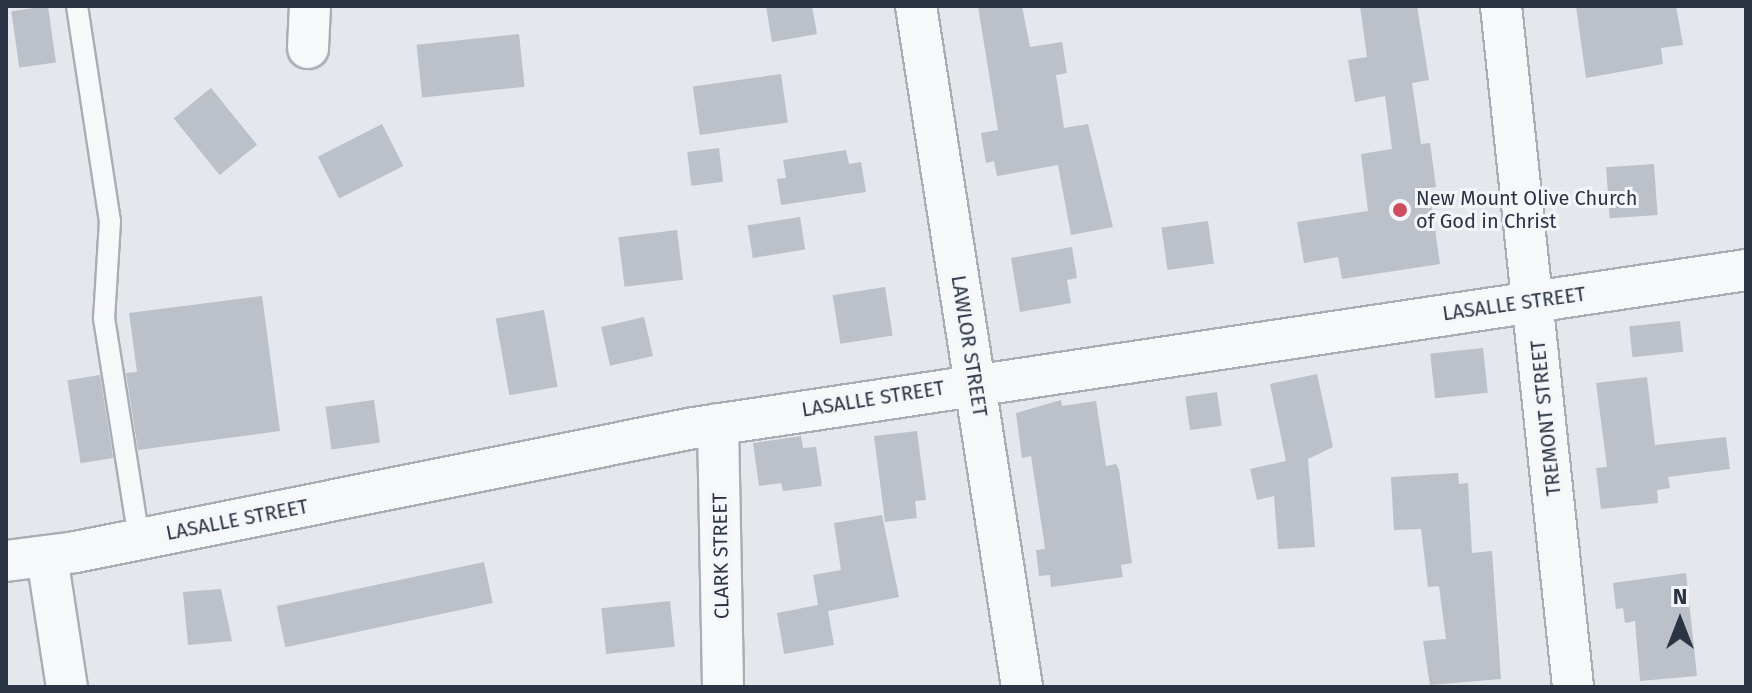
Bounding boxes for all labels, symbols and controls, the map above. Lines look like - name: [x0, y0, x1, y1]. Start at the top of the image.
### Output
- place label: New Mount Olive Church of God in Christ: [1416, 186, 1637, 233]
- marker: New Mount Olive Church of God in Christ: [1391, 201, 1409, 219]
- street label: LAWLOR STREET: [946, 274, 992, 418]
- street label: LASALLE STREET: [1441, 282, 1587, 326]
- street label: TREMONT STREET: [1526, 339, 1566, 497]
- street label: LASALLE STREET: [800, 376, 946, 422]
- street label: CLARK STREET: [708, 493, 734, 619]
- street label: LASALLE STREET: [164, 494, 310, 546]
- north arrow: [1640, 581, 1720, 661]
- text: N: [1673, 583, 1687, 610]

